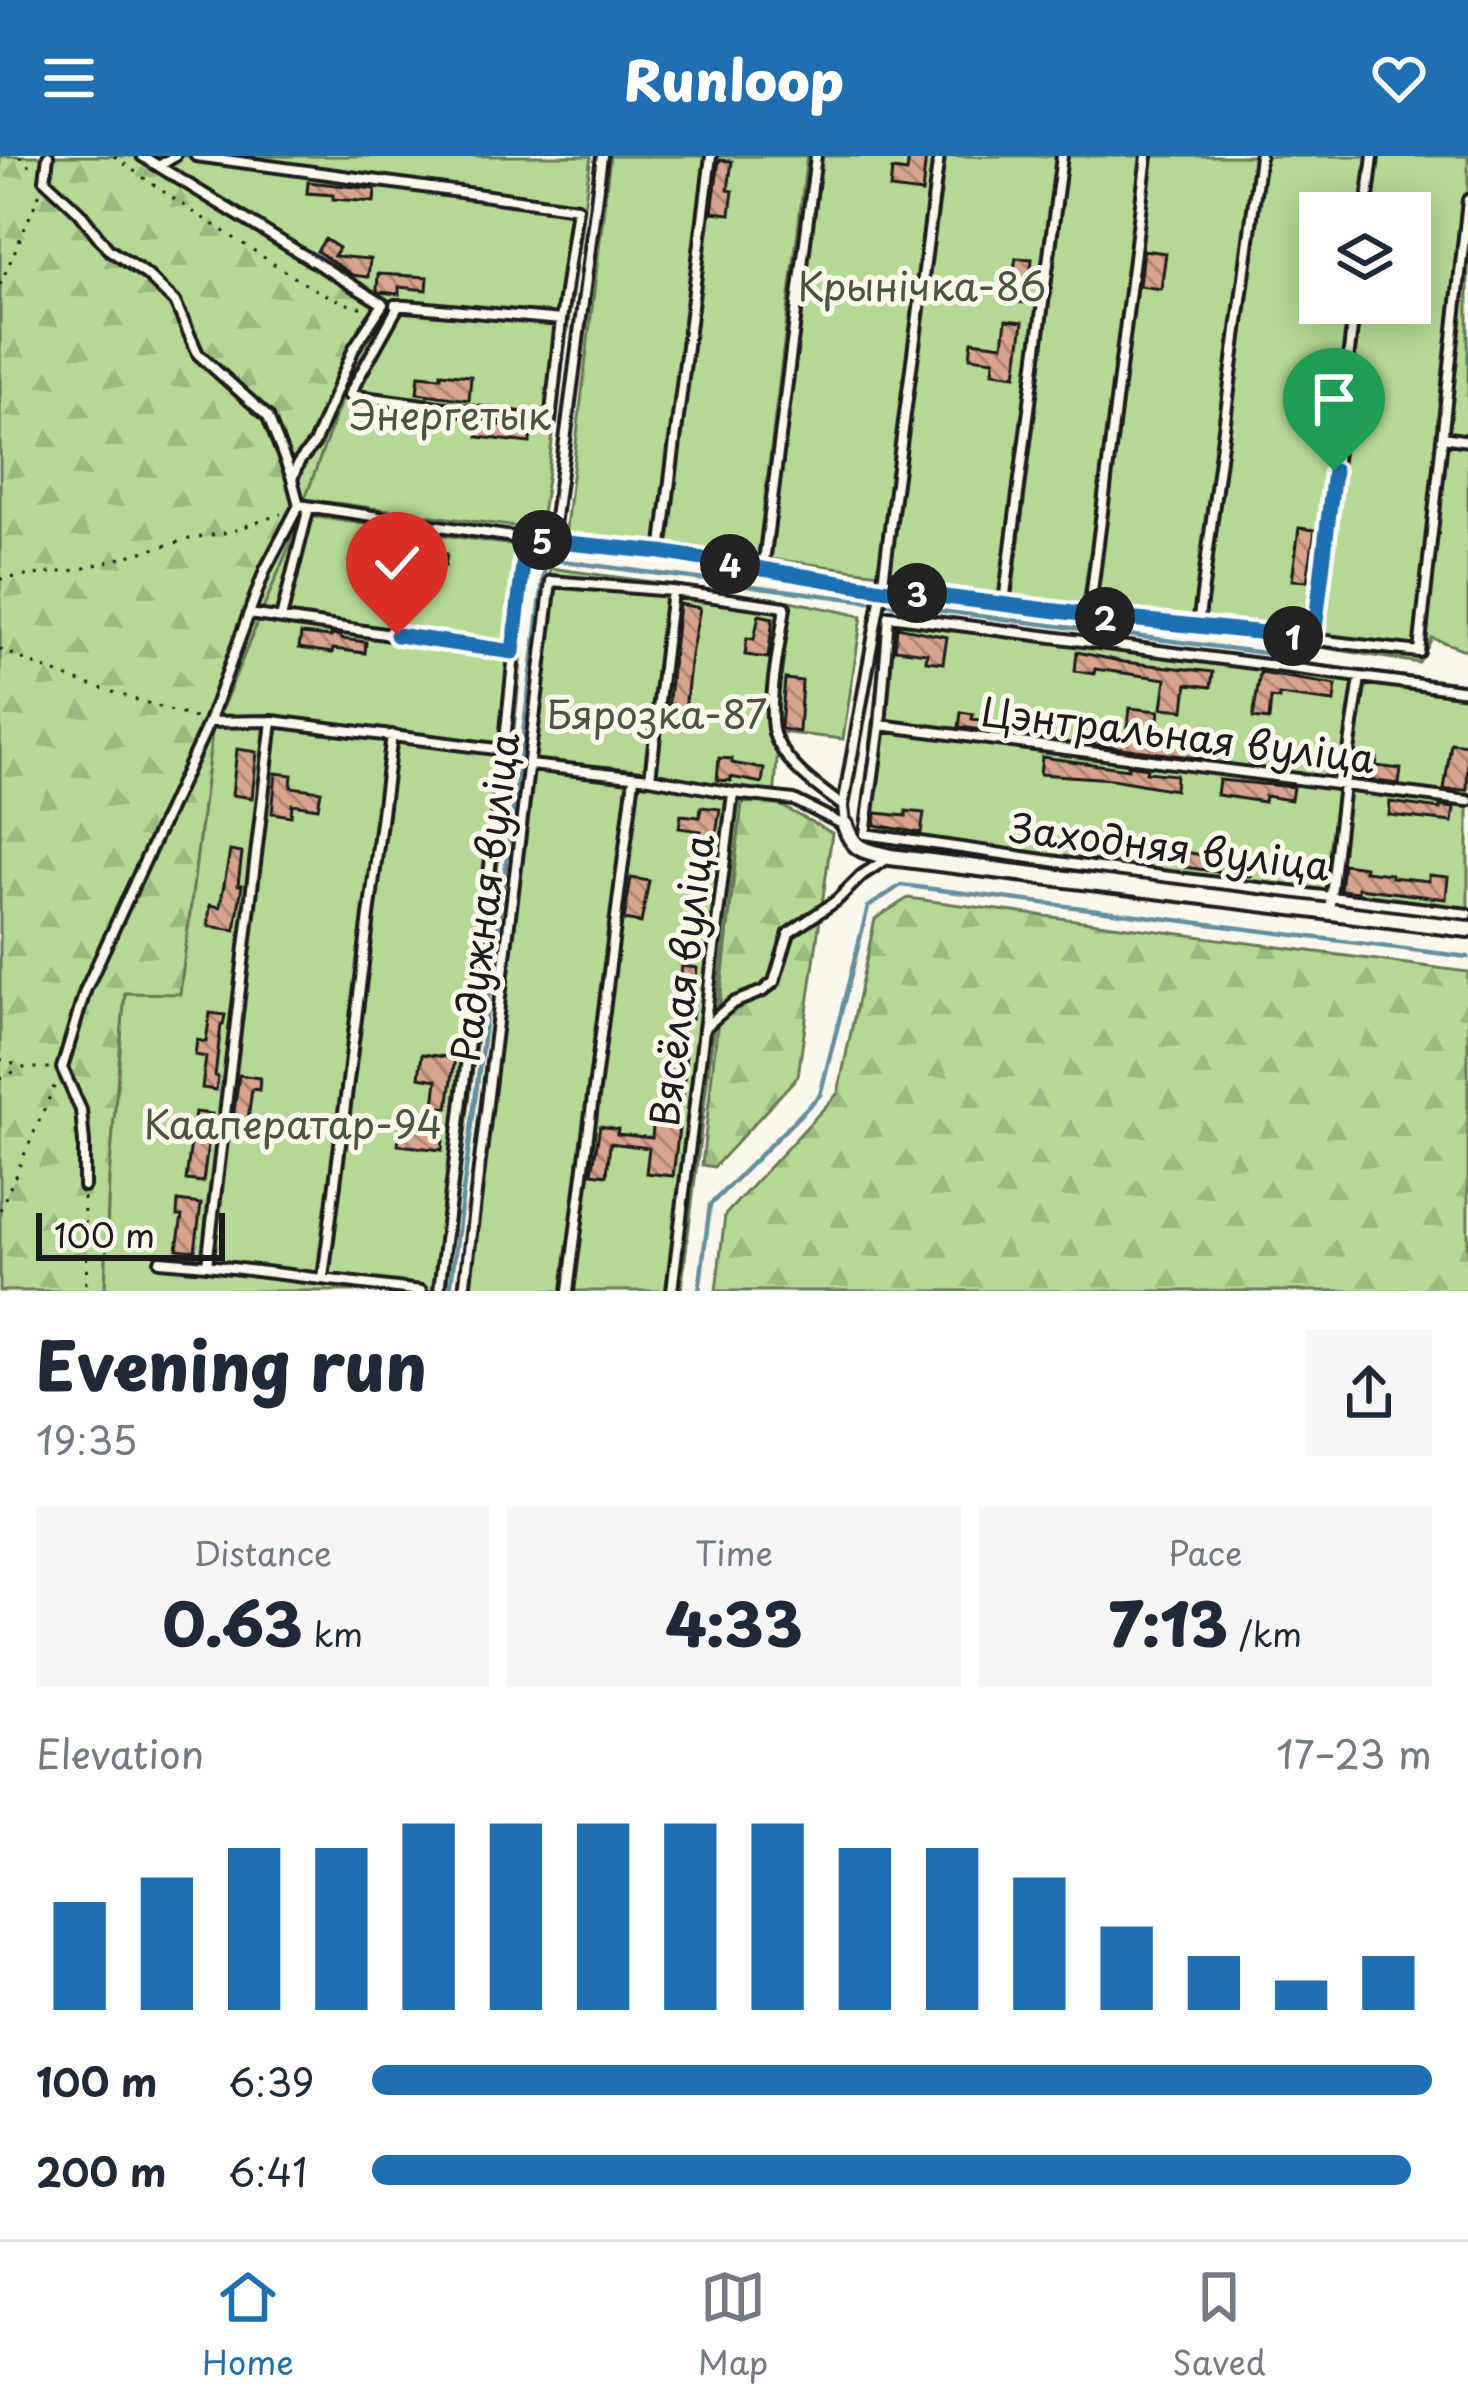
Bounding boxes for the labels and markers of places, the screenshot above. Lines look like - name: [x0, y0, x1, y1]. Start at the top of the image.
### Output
- pin: [1283, 348, 1385, 471]
- pin: 5: [512, 510, 572, 570]
- pin: [346, 512, 448, 635]
- pin: 4: [700, 534, 760, 594]
- pin: 3: [887, 563, 947, 623]
- pin: 2: [1075, 587, 1135, 647]
- pin: 1: [1263, 606, 1323, 666]

